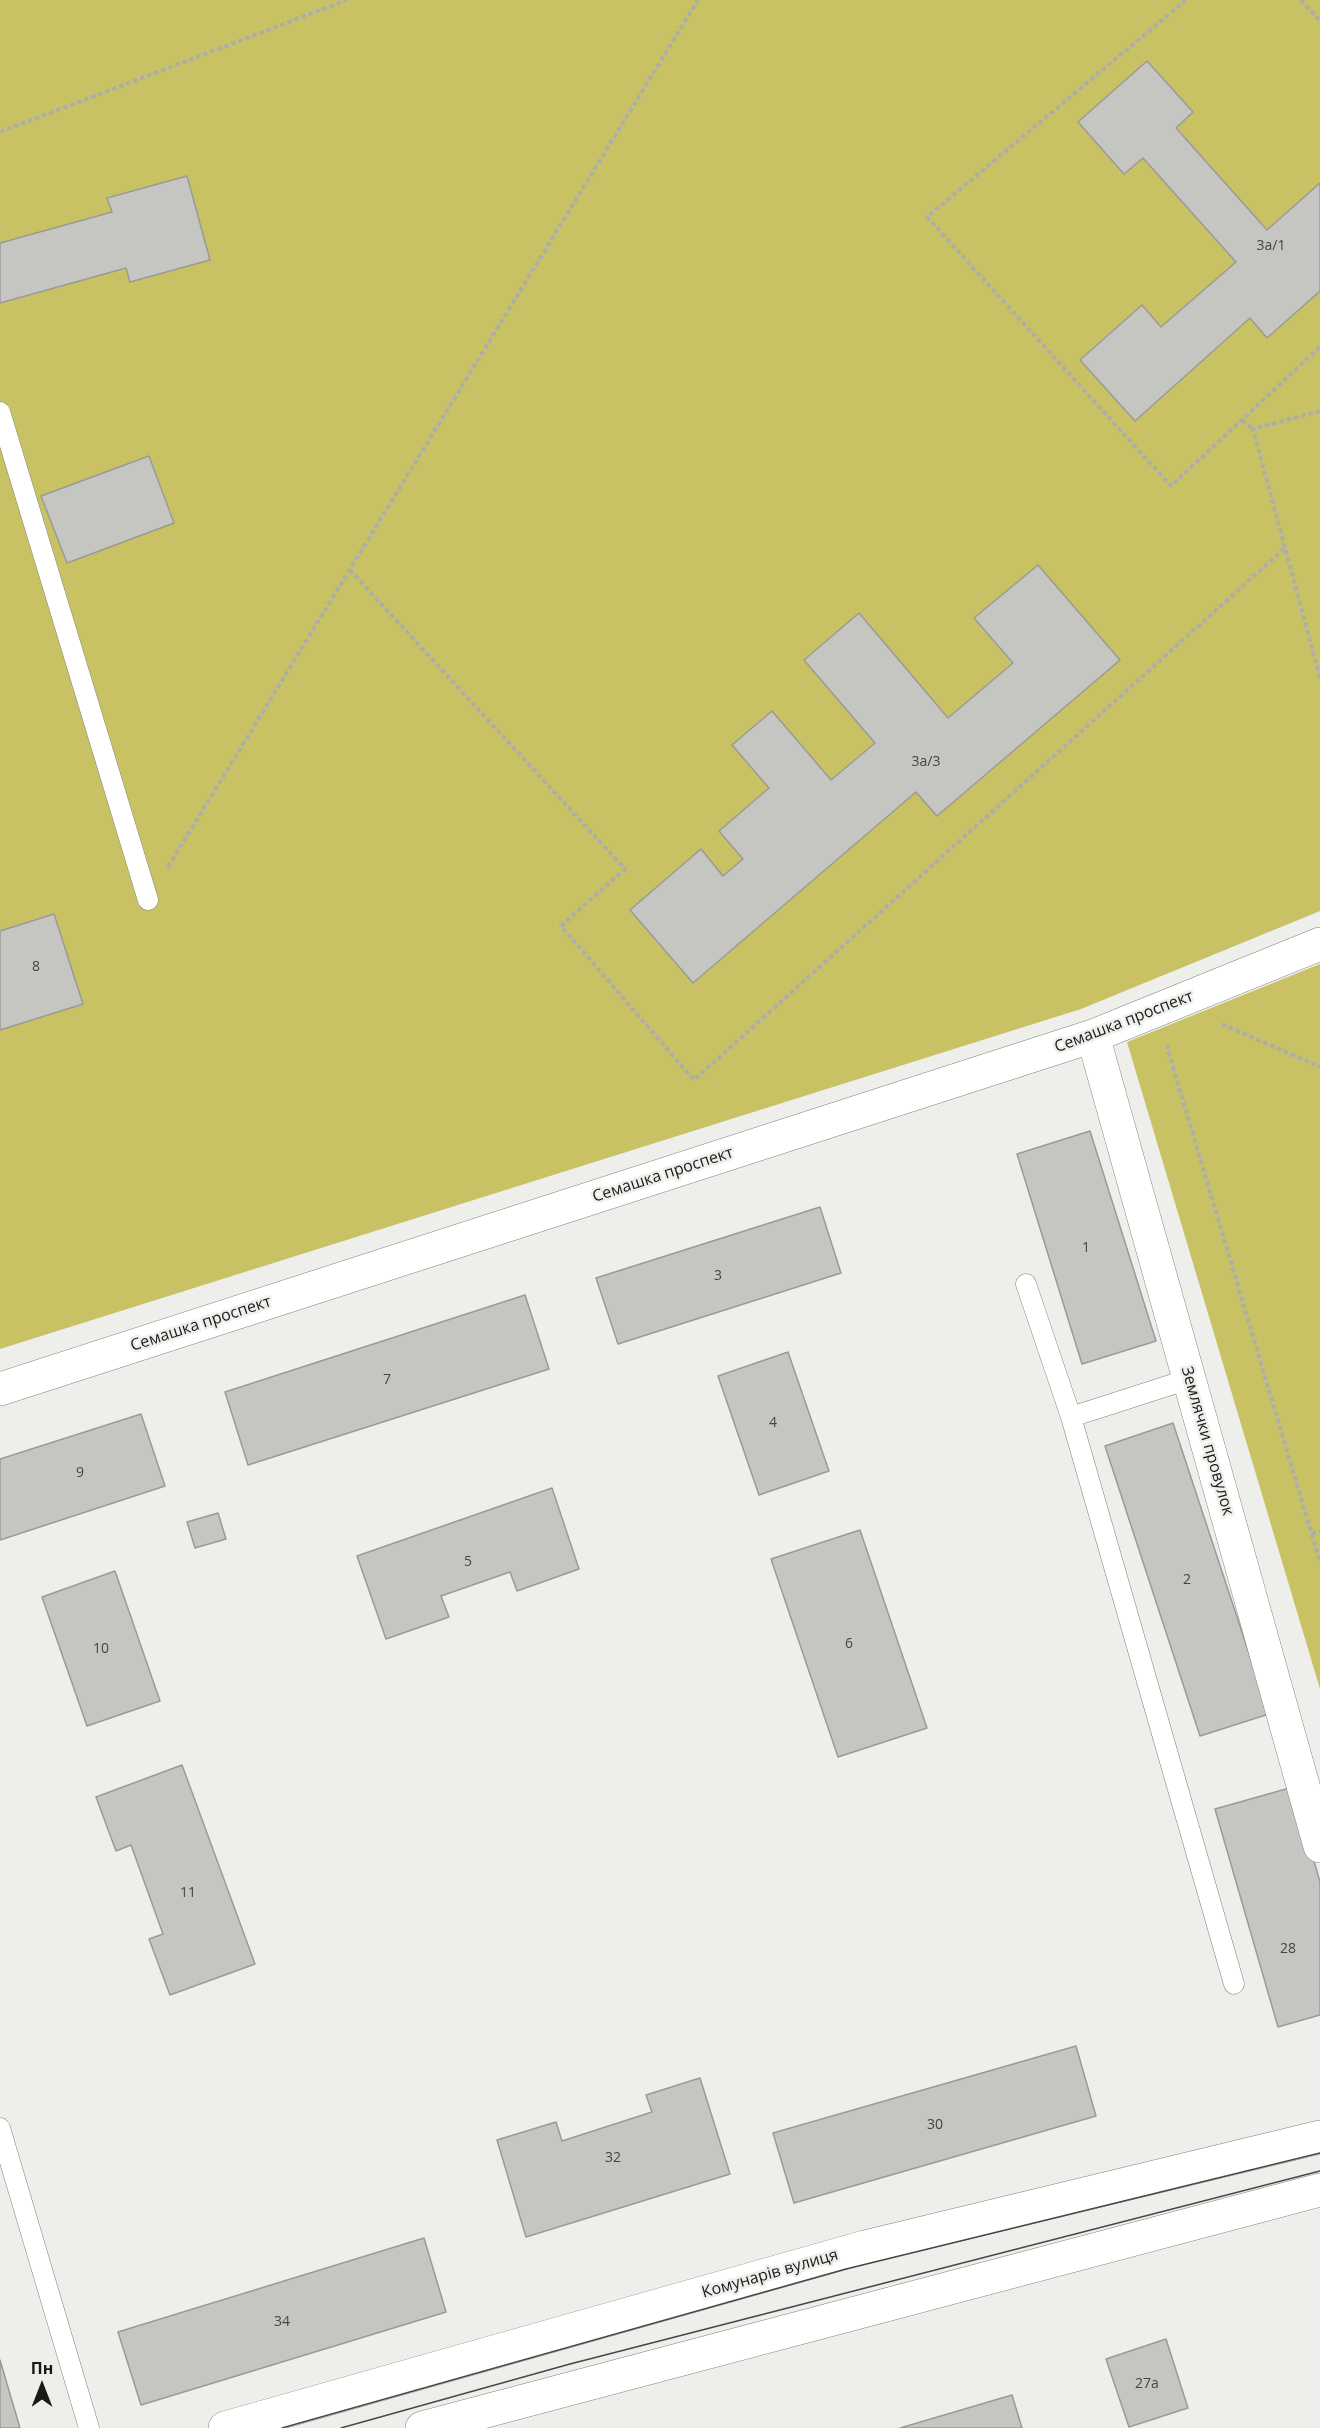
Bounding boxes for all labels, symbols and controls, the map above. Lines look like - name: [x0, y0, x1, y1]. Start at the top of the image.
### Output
- house number: 3а/1: [1257, 238, 1285, 254]
- house number: 3а/3: [912, 754, 940, 770]
- house number: 8: [32, 959, 40, 975]
- street label: Семашка проспект: [1052, 987, 1196, 1057]
- street label: Семашка проспект: [590, 1143, 736, 1207]
- house number: 1: [1082, 1240, 1090, 1256]
- house number: 3: [714, 1268, 722, 1284]
- street label: Семашка проспект: [128, 1292, 274, 1356]
- street label: Землячки провулок: [1177, 1364, 1237, 1518]
- house number: 7: [383, 1372, 391, 1388]
- house number: 4: [769, 1415, 777, 1431]
- house number: 9: [76, 1465, 84, 1481]
- house number: 5: [464, 1554, 472, 1570]
- house number: 2: [1183, 1572, 1191, 1588]
- house number: 6: [845, 1636, 853, 1652]
- house number: 10: [93, 1641, 109, 1657]
- house number: 11: [180, 1885, 196, 1901]
- house number: 28: [1280, 1941, 1296, 1957]
- house number: 30: [927, 2117, 943, 2133]
- house number: 32: [605, 2150, 621, 2166]
- street label: Комунарів вулиця: [700, 2245, 840, 2303]
- house number: 34: [274, 2314, 290, 2330]
- north arrow: [12, 2356, 72, 2416]
- text: Пн: [31, 2357, 53, 2379]
- house number: 27а: [1135, 2376, 1159, 2392]

